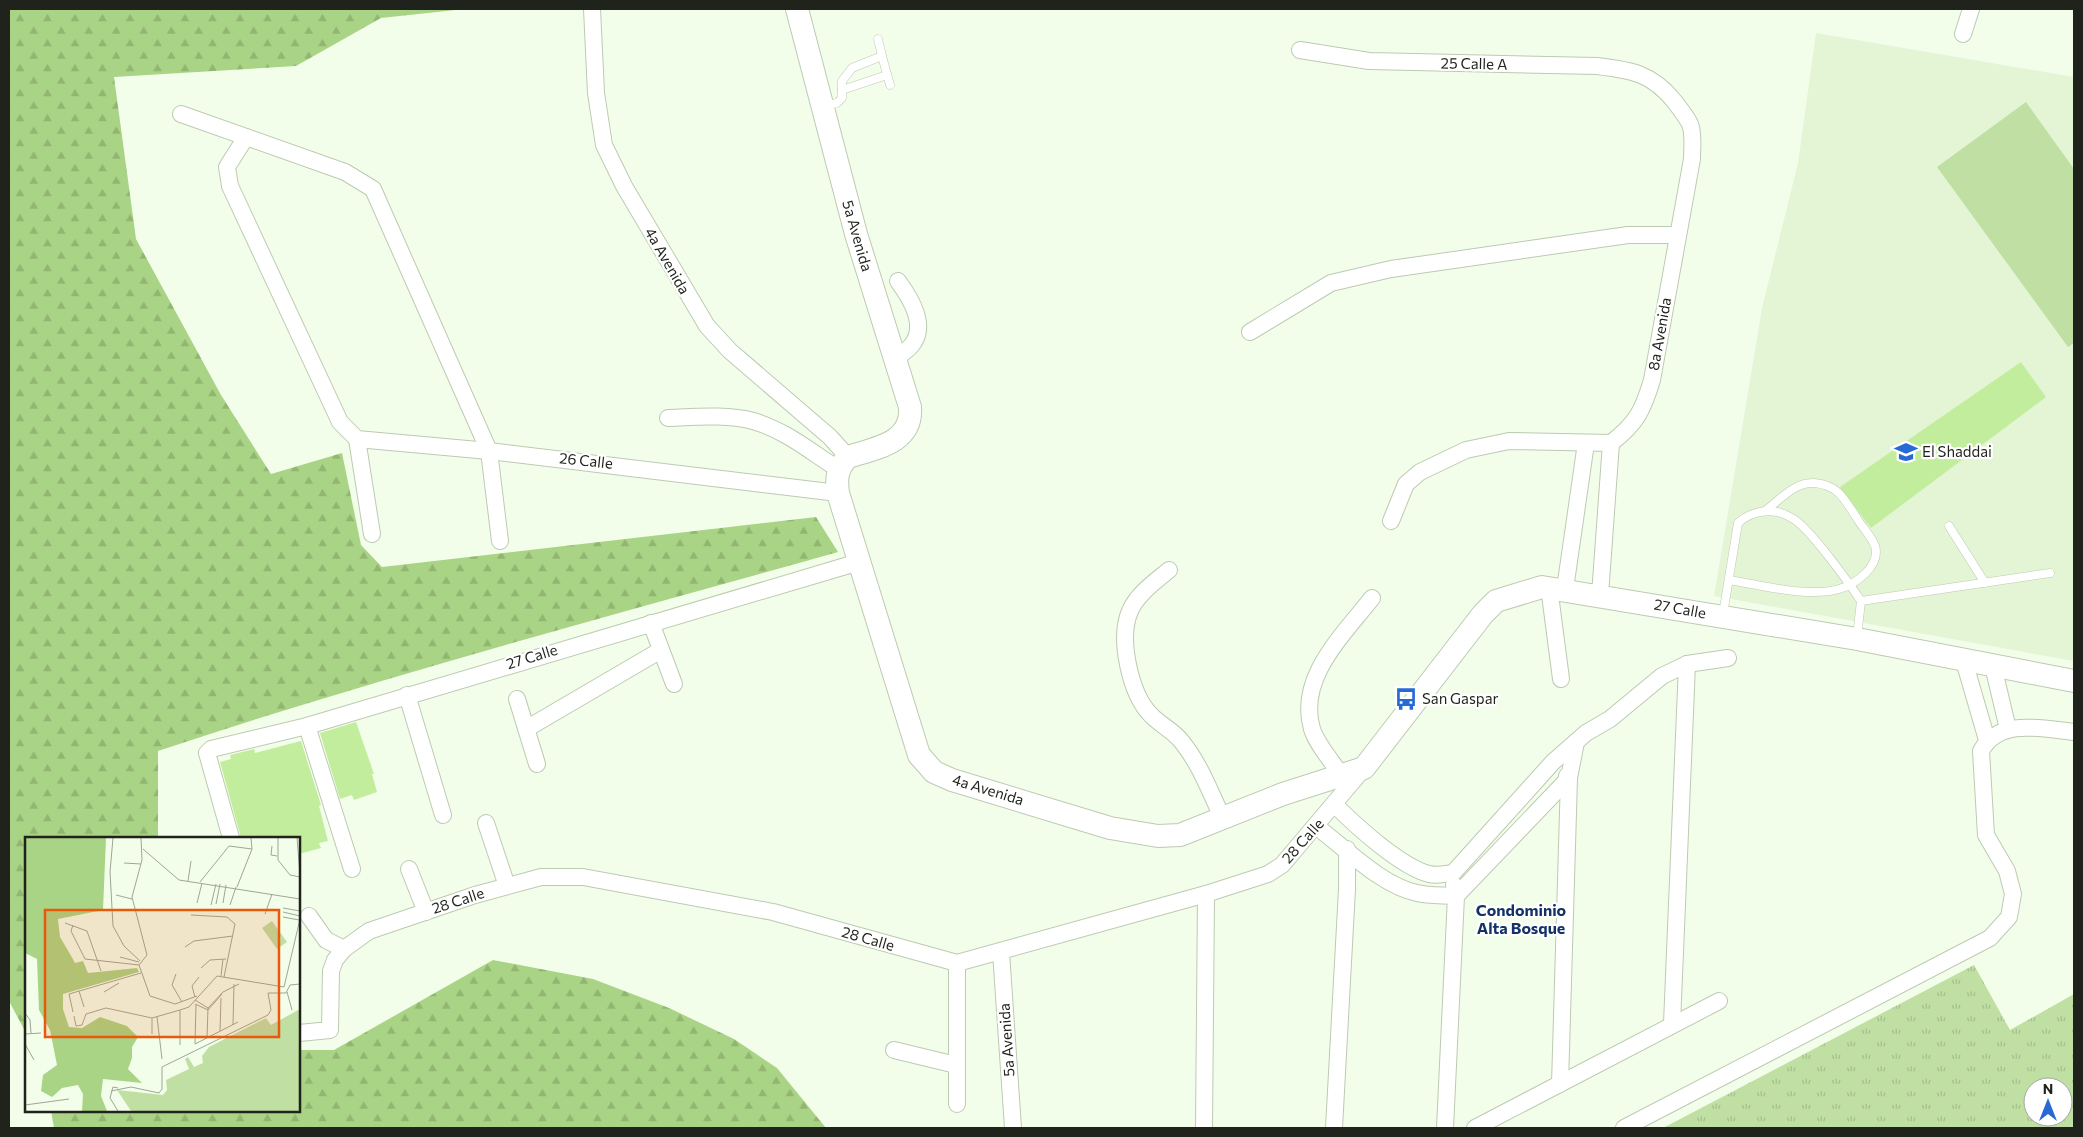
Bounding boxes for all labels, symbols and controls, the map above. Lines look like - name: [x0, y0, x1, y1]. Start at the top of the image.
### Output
- street label: 25 Calle A: [1441, 53, 1508, 73]
- street label: 5a Avenida: [839, 198, 877, 273]
- street label: 4a Avenida: [642, 224, 694, 297]
- street label: 8a Avenida: [1644, 296, 1674, 372]
- school or university icon: El Shaddai: [1893, 439, 1919, 465]
- place label: El Shaddai: [1922, 442, 1992, 460]
- street label: 26 Calle: [558, 448, 614, 472]
- street label: 27 Calle: [1653, 595, 1708, 621]
- street label: 27 Calle: [504, 640, 560, 672]
- bus stop icon: San Gaspar: [1393, 686, 1419, 712]
- place label: San Gaspar: [1422, 689, 1498, 707]
- street label: 4a Avenida: [950, 770, 1026, 808]
- street label: 28 Calle: [1278, 814, 1327, 866]
- inset map: [25, 837, 300, 1112]
- street label: 28 Calle: [429, 883, 486, 917]
- district label: Condominio Alta Bosque: [1476, 900, 1567, 937]
- street label: 28 Calle: [840, 922, 897, 954]
- street label: 5a Avenida: [994, 1003, 1018, 1077]
- north arrow: [2023, 1077, 2073, 1127]
- text: N: [2043, 1080, 2053, 1097]

